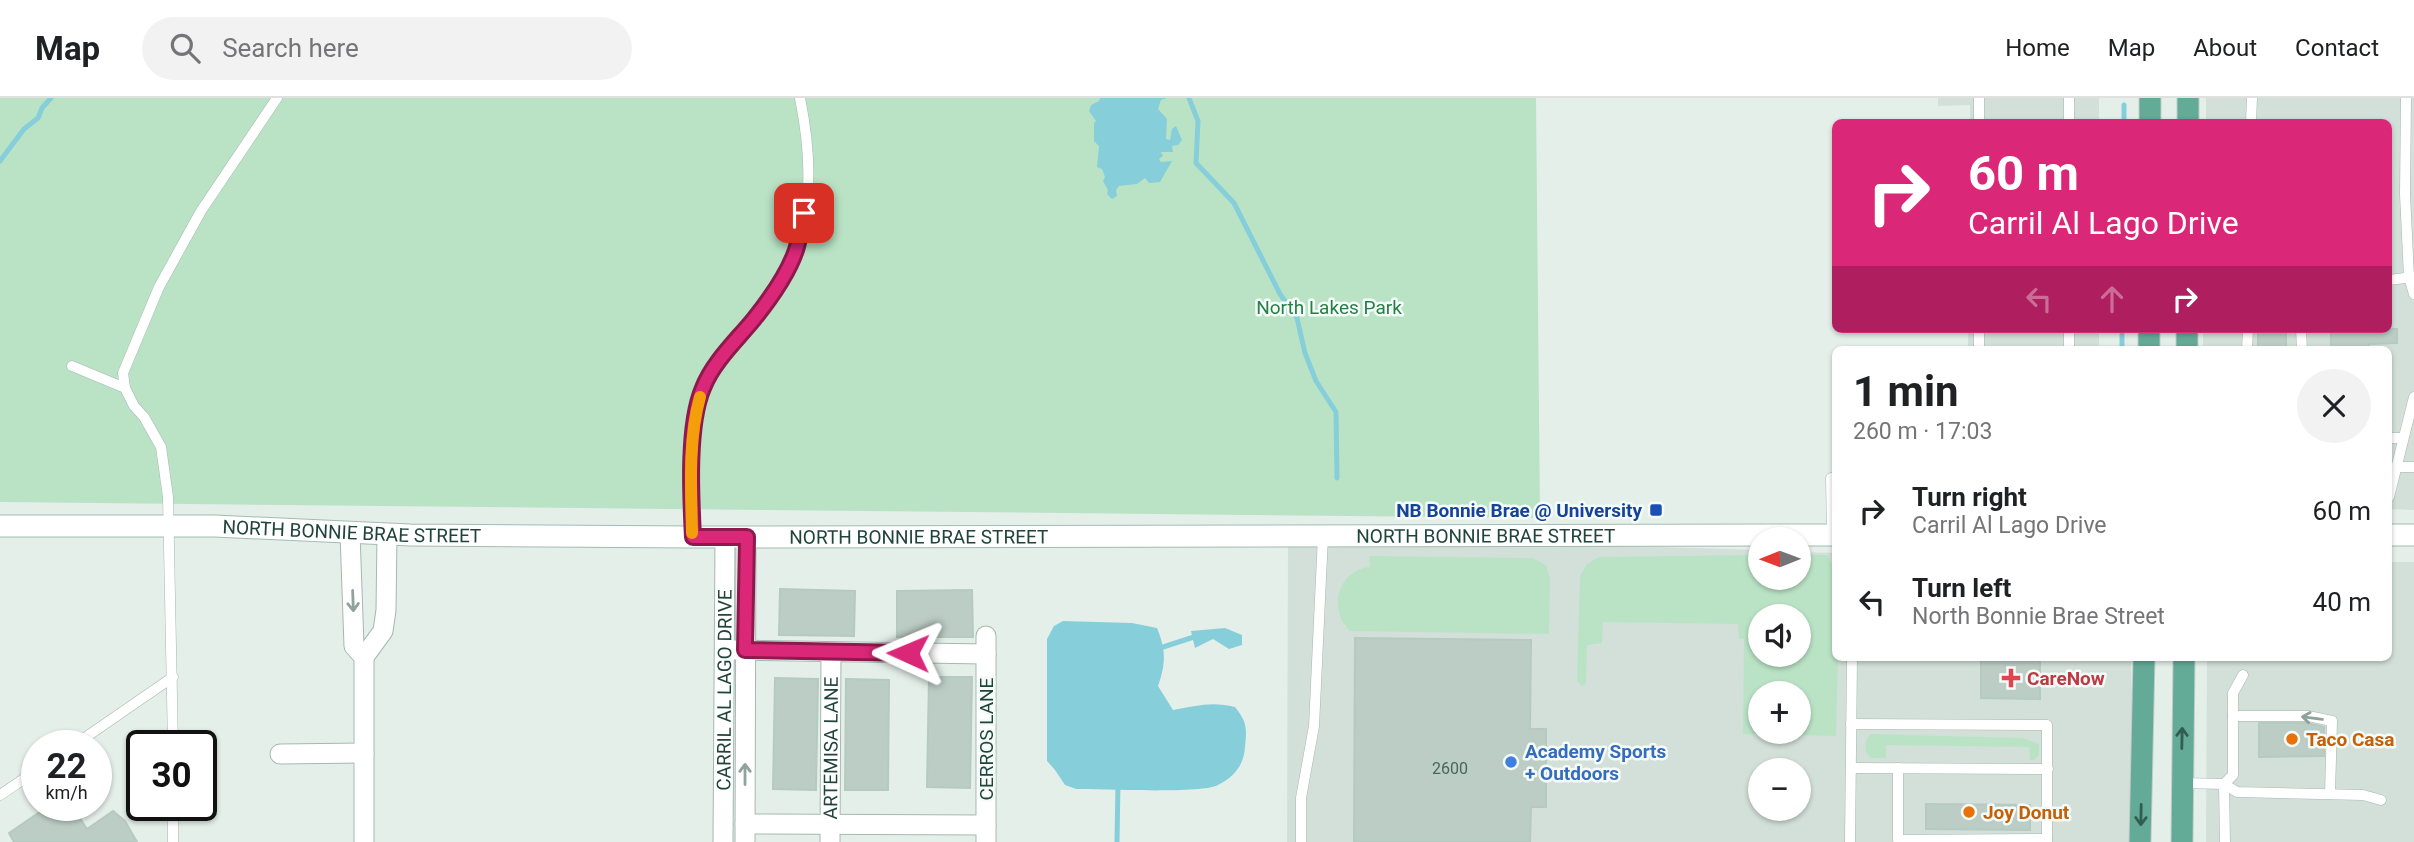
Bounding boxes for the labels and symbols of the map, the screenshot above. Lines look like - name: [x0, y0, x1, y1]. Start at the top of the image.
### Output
- pin: [774, 183, 834, 243]
- park label: North Lakes Park: [1256, 296, 1402, 319]
- place label: NB Bonnie Brae @ University: [1396, 499, 1642, 522]
- marker: NB Bonnie Brae @ University: [1648, 502, 1664, 518]
- street label: NORTH BONNIE BRAE STREET: [222, 515, 481, 548]
- street label: NORTH BONNIE BRAE STREET: [1356, 524, 1615, 548]
- street label: NORTH BONNIE BRAE STREET: [789, 525, 1048, 549]
- north arrow: [1748, 527, 1811, 590]
- one-way arrow: [346, 589, 359, 612]
- street label: CARRIL AL LAGO DRIVE: [712, 589, 737, 791]
- position arrow: [871, 616, 945, 690]
- place label: CareNow: [2027, 667, 2105, 690]
- marker: CareNow: [2001, 668, 2021, 688]
- street label: ARTEMISA LANE: [819, 676, 843, 820]
- street label: CERROS LANE: [975, 677, 998, 800]
- one-way arrow: [2302, 711, 2324, 724]
- one-way arrow: [2176, 727, 2189, 750]
- place label: Taco Casa: [2306, 728, 2394, 751]
- speed limit sign: 30: [126, 730, 217, 821]
- marker: Taco Casa: [2284, 731, 2300, 747]
- place label: Academy Sports + Outdoors: [1525, 740, 1666, 785]
- marker: Academy Sports + Outdoors: [1503, 754, 1519, 770]
- house number: 2600: [1432, 759, 1468, 778]
- one-way arrow: [738, 763, 752, 786]
- place label: Joy Donut: [1983, 801, 2070, 824]
- marker: Joy Donut: [1961, 804, 1977, 820]
- one-way arrow: [2134, 804, 2148, 827]

